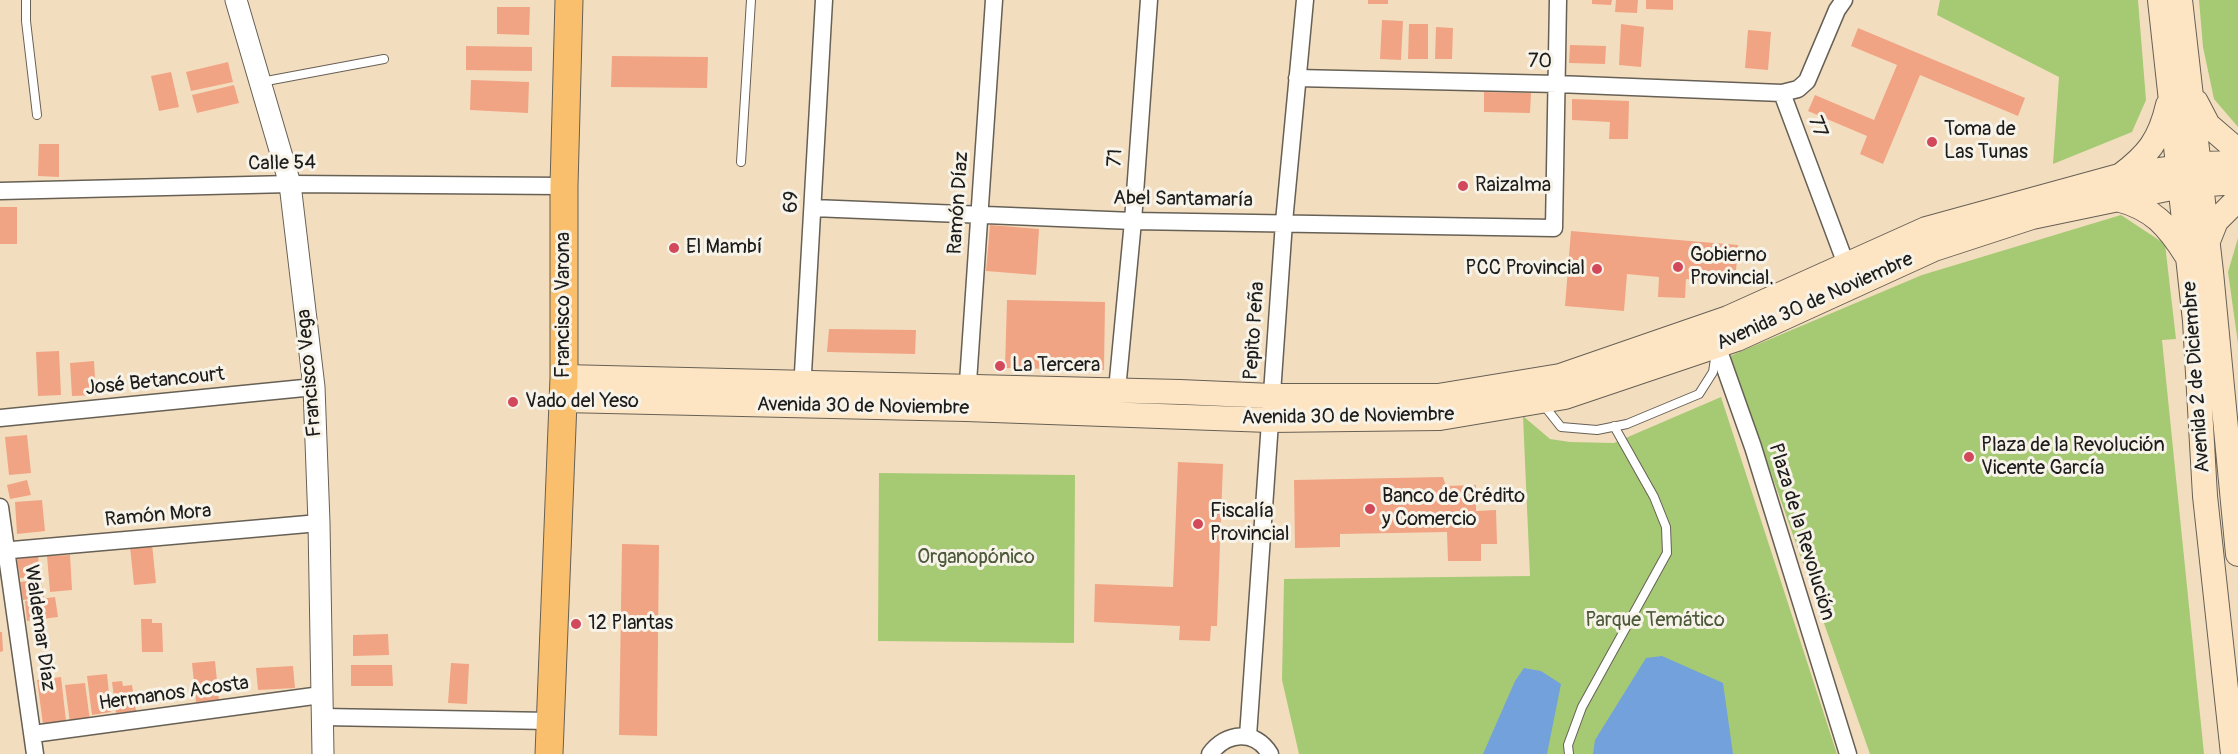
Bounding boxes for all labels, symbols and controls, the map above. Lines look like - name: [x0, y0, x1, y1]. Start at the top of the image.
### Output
- street label: 70: [1528, 50, 1552, 74]
- street label: 77: [1802, 113, 1832, 141]
- place label: Toma de Las Tunas: [1944, 118, 2028, 165]
- marker: Toma de Las Tunas: [1925, 135, 1939, 149]
- street label: 71: [1103, 148, 1129, 168]
- street label: Calle 54: [248, 151, 316, 177]
- street label: Ramón Díaz: [943, 151, 975, 255]
- place label: Raizalma: [1475, 174, 1551, 198]
- marker: Raizalma: [1456, 179, 1470, 193]
- street label: Abel Santamaría: [1113, 187, 1253, 213]
- street label: 69: [779, 190, 805, 214]
- street label: Francisco Varona: [552, 232, 576, 378]
- place label: El Mambí: [686, 236, 762, 260]
- marker: El Mambí: [667, 241, 681, 255]
- place label: Gobierno Provincial.: [1690, 244, 1774, 291]
- street label: Avenida 30 de Noviembre: [1713, 248, 1917, 356]
- place label: PCC Provincial: [1465, 257, 1585, 281]
- marker: Gobierno Provincial.: [1671, 260, 1685, 274]
- marker: PCC Provincial: [1590, 262, 1604, 276]
- street label: Avenida 2 de Diciembre: [2178, 280, 2216, 474]
- street label: Pepito Peña: [1240, 281, 1270, 381]
- street label: Francisco Vega: [292, 308, 328, 438]
- place label: La Tercera: [1012, 354, 1100, 378]
- marker: La Tercera: [993, 359, 1007, 373]
- street label: José Betancourt: [84, 363, 226, 401]
- place label: Vado del Yeso: [525, 390, 639, 414]
- street label: Avenida 30 de Noviembre: [757, 393, 969, 421]
- marker: Vado del Yeso: [506, 395, 520, 409]
- street label: Avenida 30 de Noviembre: [1242, 403, 1454, 431]
- place label: Plaza de la Revolución Vicente García: [1981, 434, 2165, 481]
- street label: Plaza de la Revolución: [1763, 441, 1839, 623]
- marker: Plaza de la Revolución Vicente García: [1962, 450, 1976, 464]
- place label: Banco de Crédito y Comercio: [1382, 485, 1525, 532]
- street label: Ramón Mora: [104, 499, 212, 533]
- place label: Fiscalía Provincial: [1210, 500, 1290, 547]
- marker: Banco de Crédito y Comercio: [1363, 502, 1377, 516]
- marker: Fiscalía Provincial: [1191, 517, 1205, 531]
- park label: Organopónico: [917, 546, 1035, 570]
- street label: Waldemar Díaz: [18, 563, 60, 693]
- park label: Parque Temático: [1585, 609, 1725, 633]
- place label: 12 Plantas: [588, 612, 673, 636]
- marker: 12 Plantas: [569, 617, 583, 631]
- street label: Hermanos Acosta: [97, 672, 251, 716]

